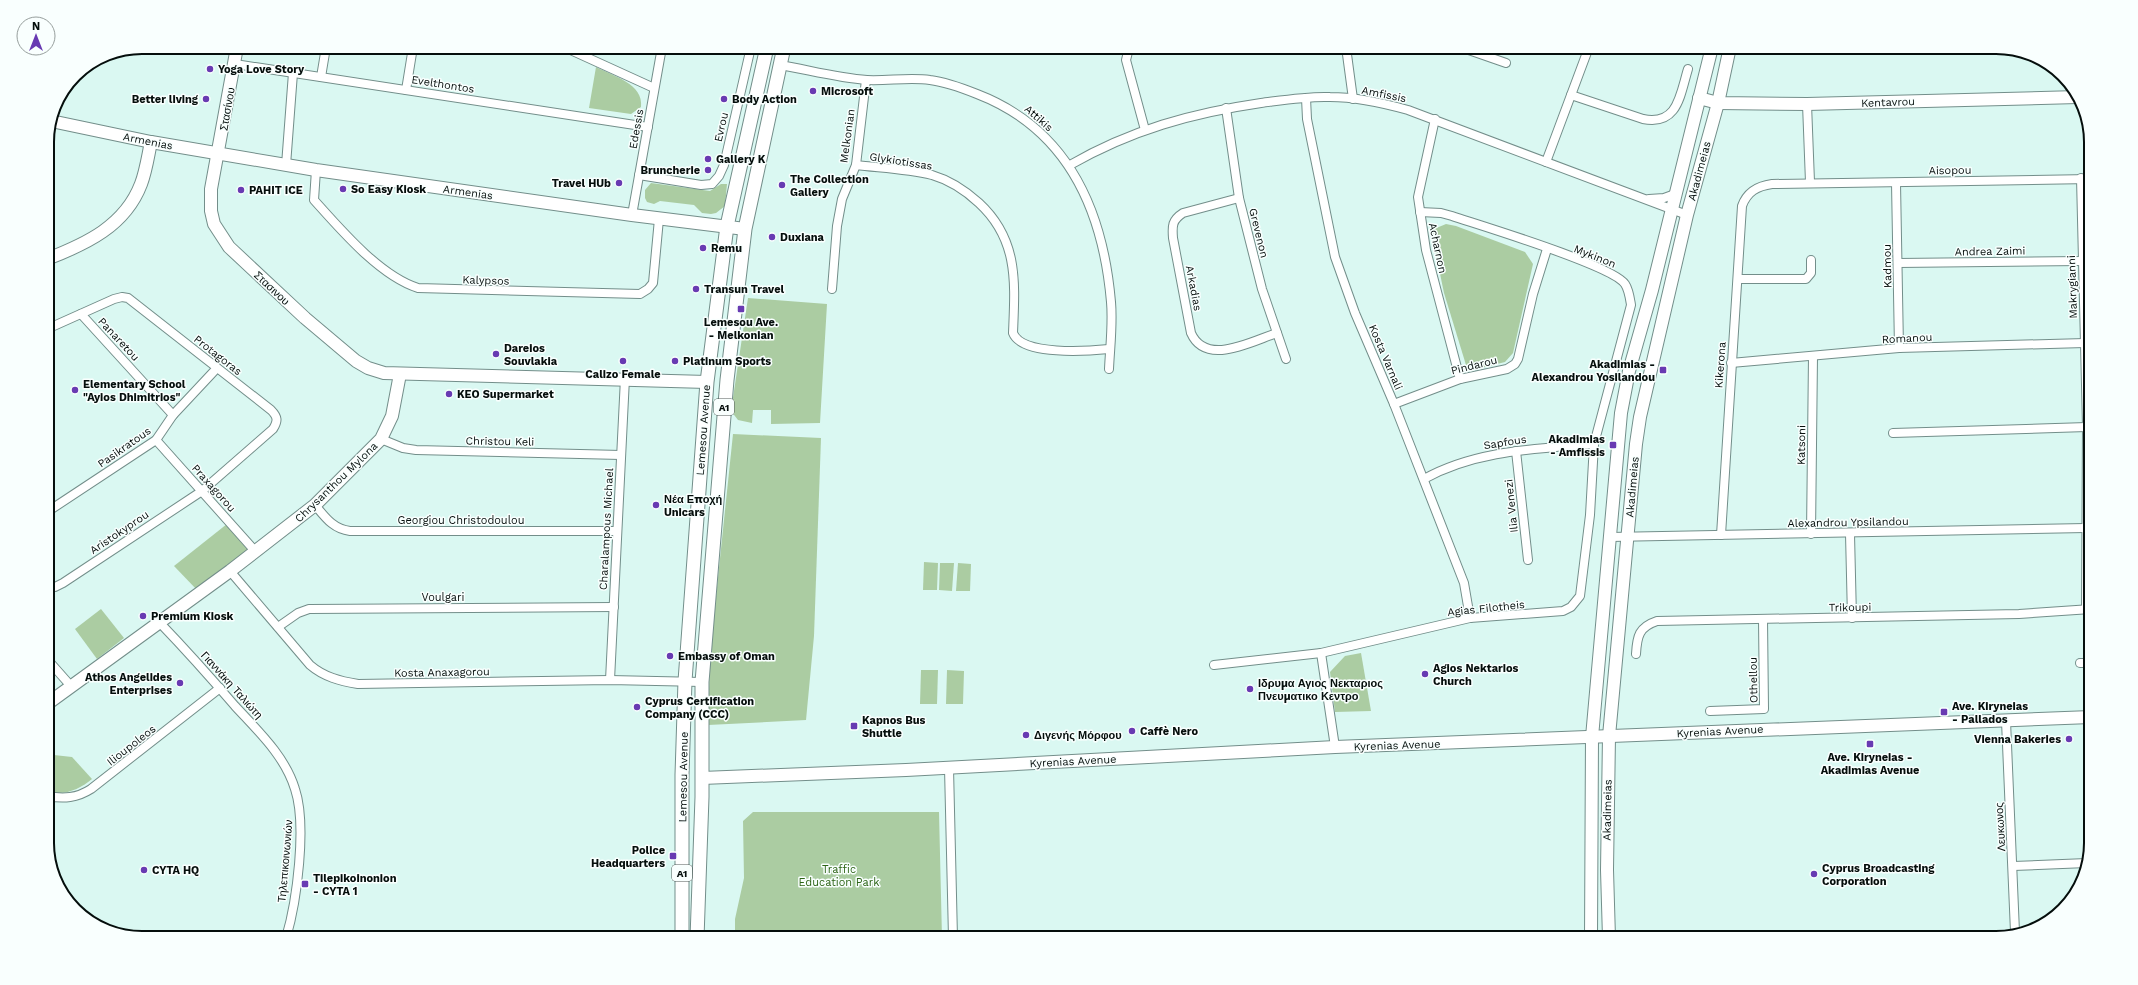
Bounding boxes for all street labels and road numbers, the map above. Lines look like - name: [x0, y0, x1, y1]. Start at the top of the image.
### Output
- street label: Evelthontos: [410, 73, 476, 96]
- street label: Amfissis: [1360, 84, 1408, 105]
- street label: Στασίνου: [217, 86, 238, 132]
- street label: Kentavrou: [1861, 95, 1915, 110]
- street label: Attikis: [1022, 103, 1056, 134]
- street label: Edessis: [627, 108, 646, 150]
- street label: Melkonian: [837, 108, 858, 164]
- street label: Evrou: [712, 111, 731, 143]
- street label: Armenias: [122, 130, 174, 153]
- street label: Akadimeias: [1685, 140, 1714, 202]
- street label: Glykiotissas: [869, 150, 934, 173]
- street label: Aisopou: [1928, 164, 1972, 177]
- street label: Armenias: [442, 183, 494, 202]
- street label: Grevenon: [1246, 207, 1271, 259]
- street label: Acharnon: [1426, 222, 1449, 274]
- street label: Mykinon: [1572, 242, 1618, 271]
- street label: Kadmou: [1881, 244, 1894, 288]
- street label: Andrea Zaimi: [1954, 244, 2026, 259]
- street label: Makrygianni: [2065, 255, 2080, 319]
- street label: Arkadias: [1183, 264, 1204, 312]
- street label: Στασινου: [251, 269, 292, 308]
- street label: Kalypsos: [462, 273, 510, 288]
- street label: Panaretou: [95, 315, 142, 364]
- street label: Kosta Varnali: [1366, 323, 1405, 392]
- street label: Romanou: [1881, 331, 1933, 346]
- street label: Protagoras: [191, 333, 244, 378]
- street label: Kikerona: [1712, 341, 1729, 389]
- street label: Pindarou: [1450, 353, 1499, 378]
- street label: Lemesou Avenue: [694, 384, 713, 476]
- road number: A1: [714, 399, 734, 415]
- street label: Pasikratous: [95, 424, 154, 471]
- street label: Katsoni: [1795, 425, 1808, 465]
- street label: Sapfous: [1483, 433, 1528, 452]
- street label: Christou Keli: [466, 434, 535, 449]
- street label: Chrysanthou Mylona: [292, 440, 380, 525]
- street label: Akadimeias: [1623, 456, 1642, 518]
- street label: Praxagorou: [189, 462, 238, 515]
- street label: Charalampous Michael: [597, 467, 616, 590]
- street label: Ilia Venezi: [1502, 478, 1521, 533]
- street label: Aristokyprou: [87, 508, 151, 557]
- street label: Georgiou Christodoulou: [398, 514, 524, 527]
- street label: Alexandrou Ypsilandou: [1787, 515, 1909, 530]
- street label: Voulgari: [422, 591, 465, 604]
- street label: Agias Filotheis: [1447, 598, 1526, 619]
- street label: Trikoupi: [1829, 601, 1871, 614]
- street label: Γιαννάκη Ταλιώτη: [198, 649, 265, 722]
- street label: Othellou: [1747, 657, 1760, 703]
- street label: Kosta Anaxagorou: [394, 665, 490, 680]
- street label: Ilioupoleos: [104, 722, 159, 769]
- street label: Kyrenias Avenue: [1676, 723, 1764, 740]
- street label: Lemesou Avenue: [676, 731, 691, 823]
- street label: Kyrenias Avenue: [1353, 737, 1441, 754]
- street label: Kyrenias Avenue: [1029, 753, 1117, 770]
- street label: Akadimeias: [1600, 779, 1615, 841]
- street label: Λευκωνος: [1993, 802, 2008, 852]
- street label: Τηλεπικοινωνιών: [275, 819, 296, 903]
- road number: A1: [672, 865, 692, 881]

